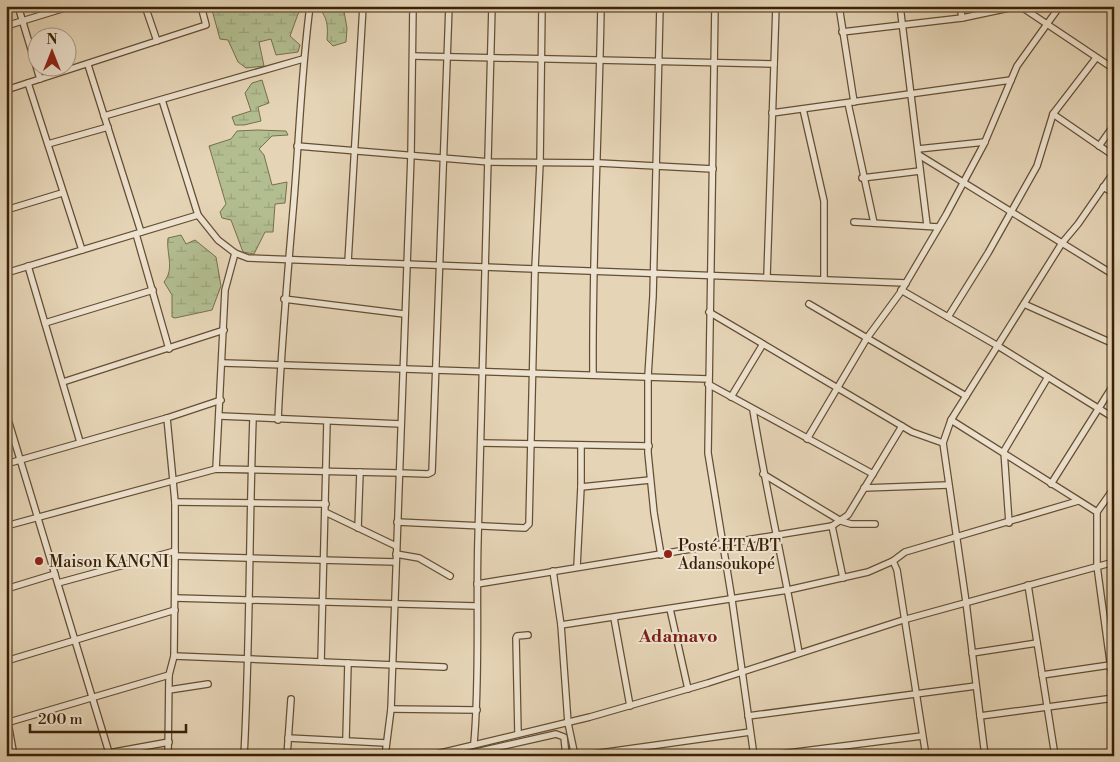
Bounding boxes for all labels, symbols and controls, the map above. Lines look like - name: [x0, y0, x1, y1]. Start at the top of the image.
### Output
- north arrow: [28, 28, 78, 78]
- text: N: [46, 31, 58, 49]
- place label: Posté HTA/BT Adansoukopé: [677, 536, 781, 574]
- marker: Posté HTA/BT Adansoukopé: [662, 548, 674, 560]
- place label: Maison KANGNI: [49, 552, 169, 572]
- marker: Maison KANGNI: [33, 555, 45, 567]
- district label: Adamavo: [637, 625, 718, 648]
- scale bar: [30, 702, 186, 734]
- text: 200 m: [38, 710, 83, 729]

